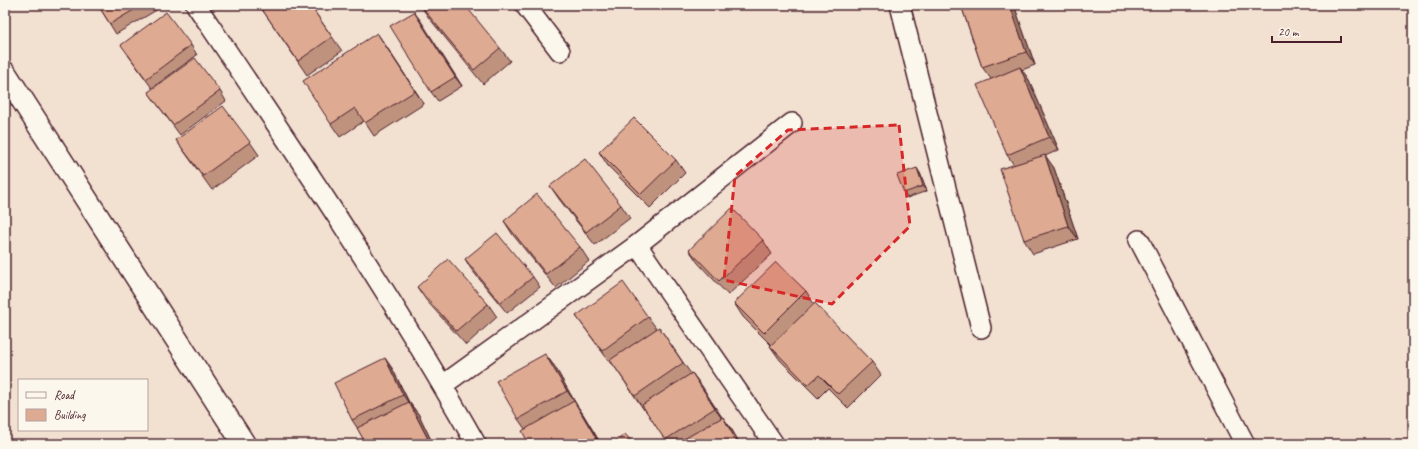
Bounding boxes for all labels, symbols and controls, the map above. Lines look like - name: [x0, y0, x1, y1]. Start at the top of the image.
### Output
- scale bar: [1272, 18, 1341, 44]
- text: 20 m: [1278, 24, 1300, 40]
- legend: [18, 379, 148, 431]
- text: Road: [54, 387, 76, 403]
- text: Building: [54, 407, 86, 423]

